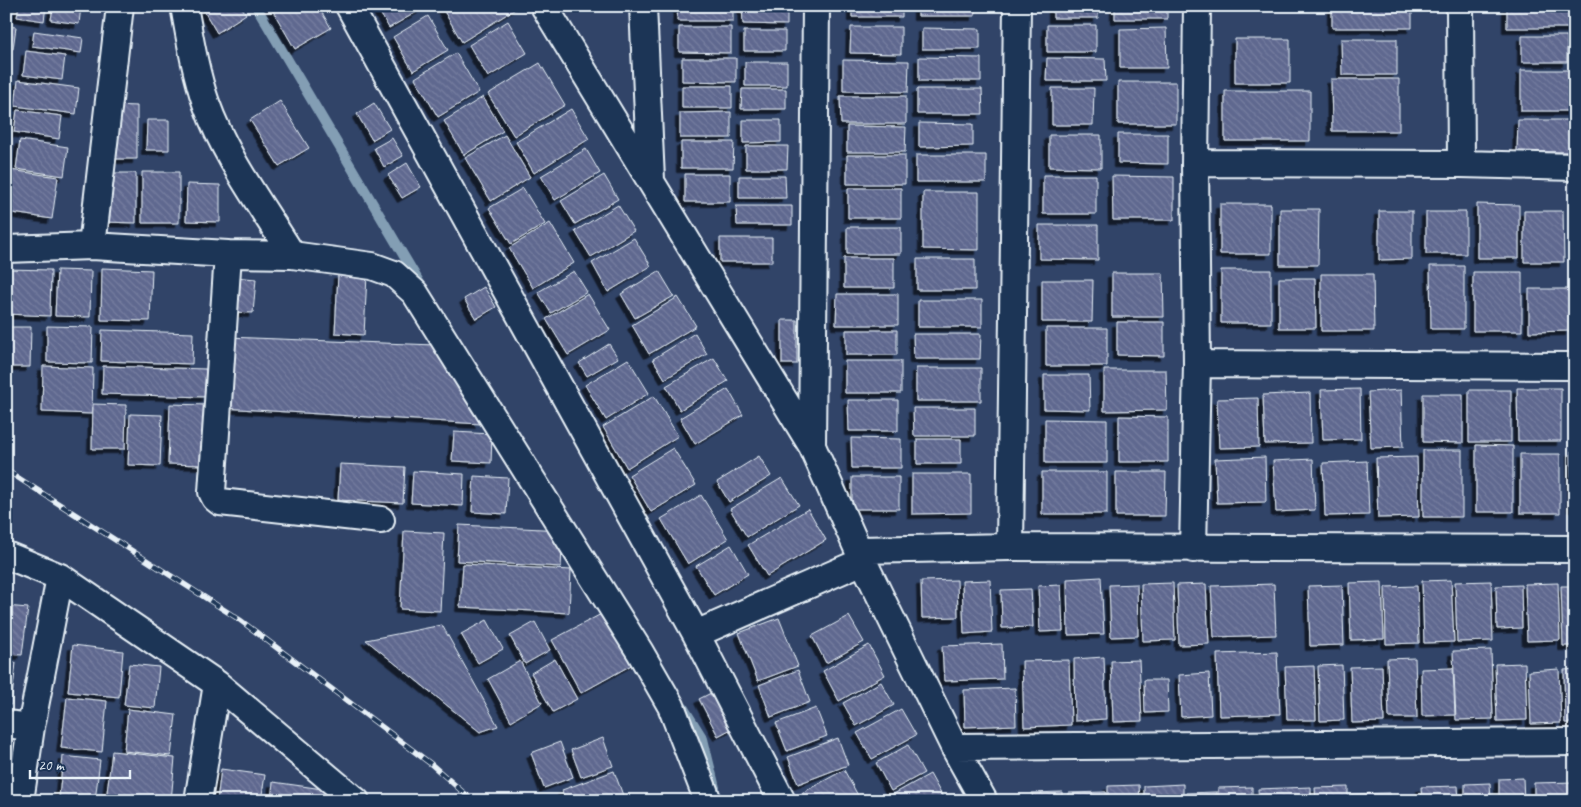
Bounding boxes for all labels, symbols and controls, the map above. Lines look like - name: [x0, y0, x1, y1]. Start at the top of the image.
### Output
- scale bar: [30, 747, 130, 779]
- text: 20 m: [38, 756, 65, 775]

